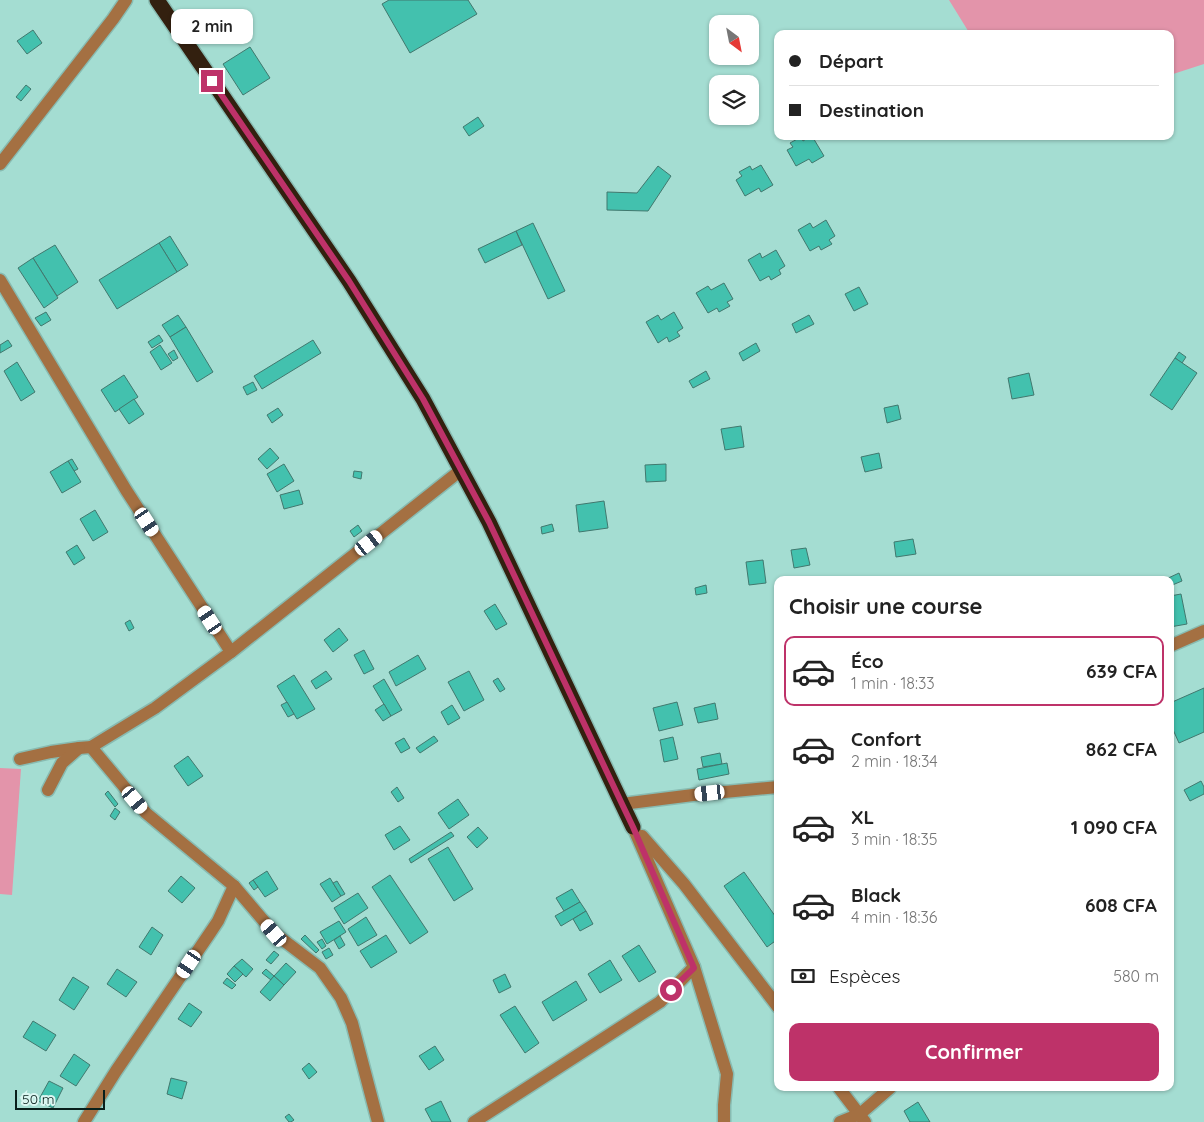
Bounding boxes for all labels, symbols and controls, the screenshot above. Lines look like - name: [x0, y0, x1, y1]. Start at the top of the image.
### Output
- callout: 2 min: [171, 8, 253, 44]
- north arrow: [709, 15, 759, 65]
- map controls: [709, 15, 759, 125]
- text: 2 min: [191, 16, 233, 36]
- text: Départ: [819, 49, 884, 73]
- route end: [201, 70, 223, 92]
- button: layers: [709, 75, 759, 125]
- text: Destination: [819, 98, 924, 122]
- car: [132, 505, 161, 539]
- car: [352, 528, 385, 558]
- text: Choisir une course: [789, 592, 983, 620]
- car: [195, 603, 224, 637]
- icon: car: [791, 649, 836, 694]
- text: Éco: [851, 649, 884, 673]
- text: 639 CFA: [1086, 659, 1157, 683]
- text: 1 min · 18:33: [851, 673, 935, 693]
- icon: car: [791, 727, 836, 772]
- text: Confort: [851, 727, 922, 751]
- text: 862 CFA: [1086, 737, 1157, 761]
- text: 2 min · 18:34: [851, 751, 938, 771]
- car: [119, 784, 150, 816]
- car: [694, 784, 725, 802]
- icon: car: [791, 805, 836, 850]
- text: XL: [851, 805, 874, 829]
- text: 1 090 CFA: [1071, 815, 1157, 839]
- text: 3 min · 18:35: [851, 829, 938, 849]
- icon: car: [791, 883, 836, 928]
- text: Black: [851, 883, 901, 907]
- text: 608 CFA: [1085, 893, 1157, 917]
- text: 4 min · 18:36: [851, 907, 937, 927]
- car: [258, 917, 289, 949]
- car: [174, 947, 203, 981]
- icon: cash: [789, 962, 817, 990]
- text: Espèces: [829, 964, 900, 988]
- text: 580 m: [1113, 966, 1159, 986]
- route start: [660, 979, 682, 1001]
- button: Confirmer: [789, 1023, 1159, 1081]
- scale bar: [15, 1087, 105, 1110]
- text: 50 m: [22, 1090, 55, 1108]

